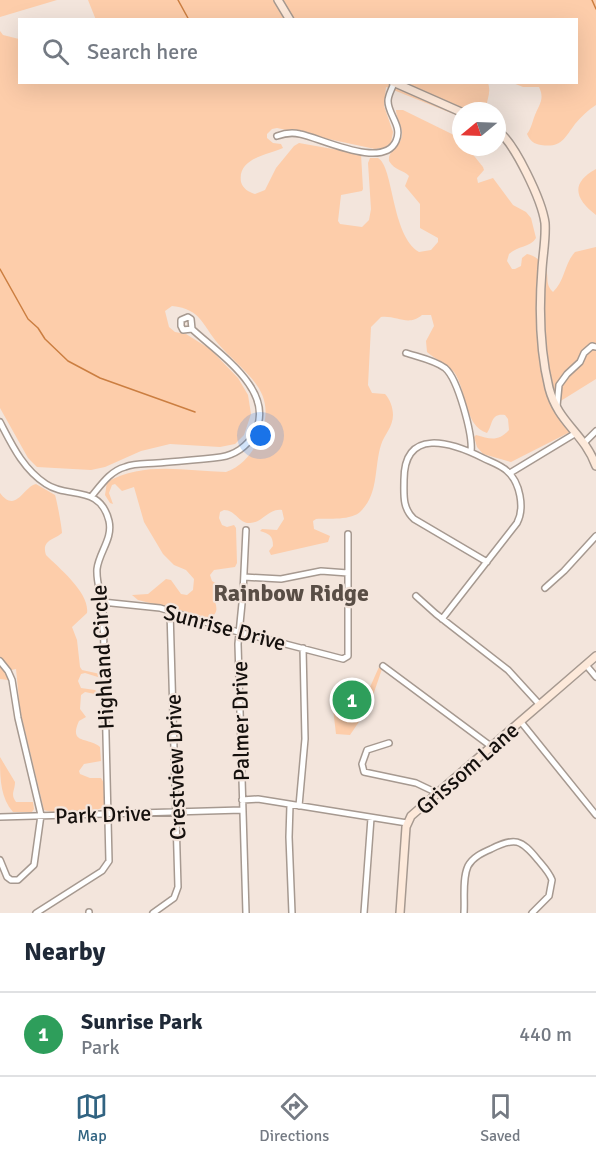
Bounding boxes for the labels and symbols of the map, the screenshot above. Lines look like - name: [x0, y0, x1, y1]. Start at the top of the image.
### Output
- north arrow: [452, 102, 506, 156]
- your location: [246, 421, 275, 450]
- district label: Rainbow Ridge: [213, 578, 369, 608]
- street label: Highland Circle: [85, 584, 120, 730]
- street label: Sunrise Drive: [161, 598, 289, 657]
- street label: Palmer Drive: [226, 661, 255, 781]
- pin: 1: [332, 678, 372, 722]
- street label: Crestview Drive: [159, 694, 192, 840]
- street label: Grissom Lane: [411, 717, 524, 820]
- street label: Park Drive: [54, 799, 152, 830]

